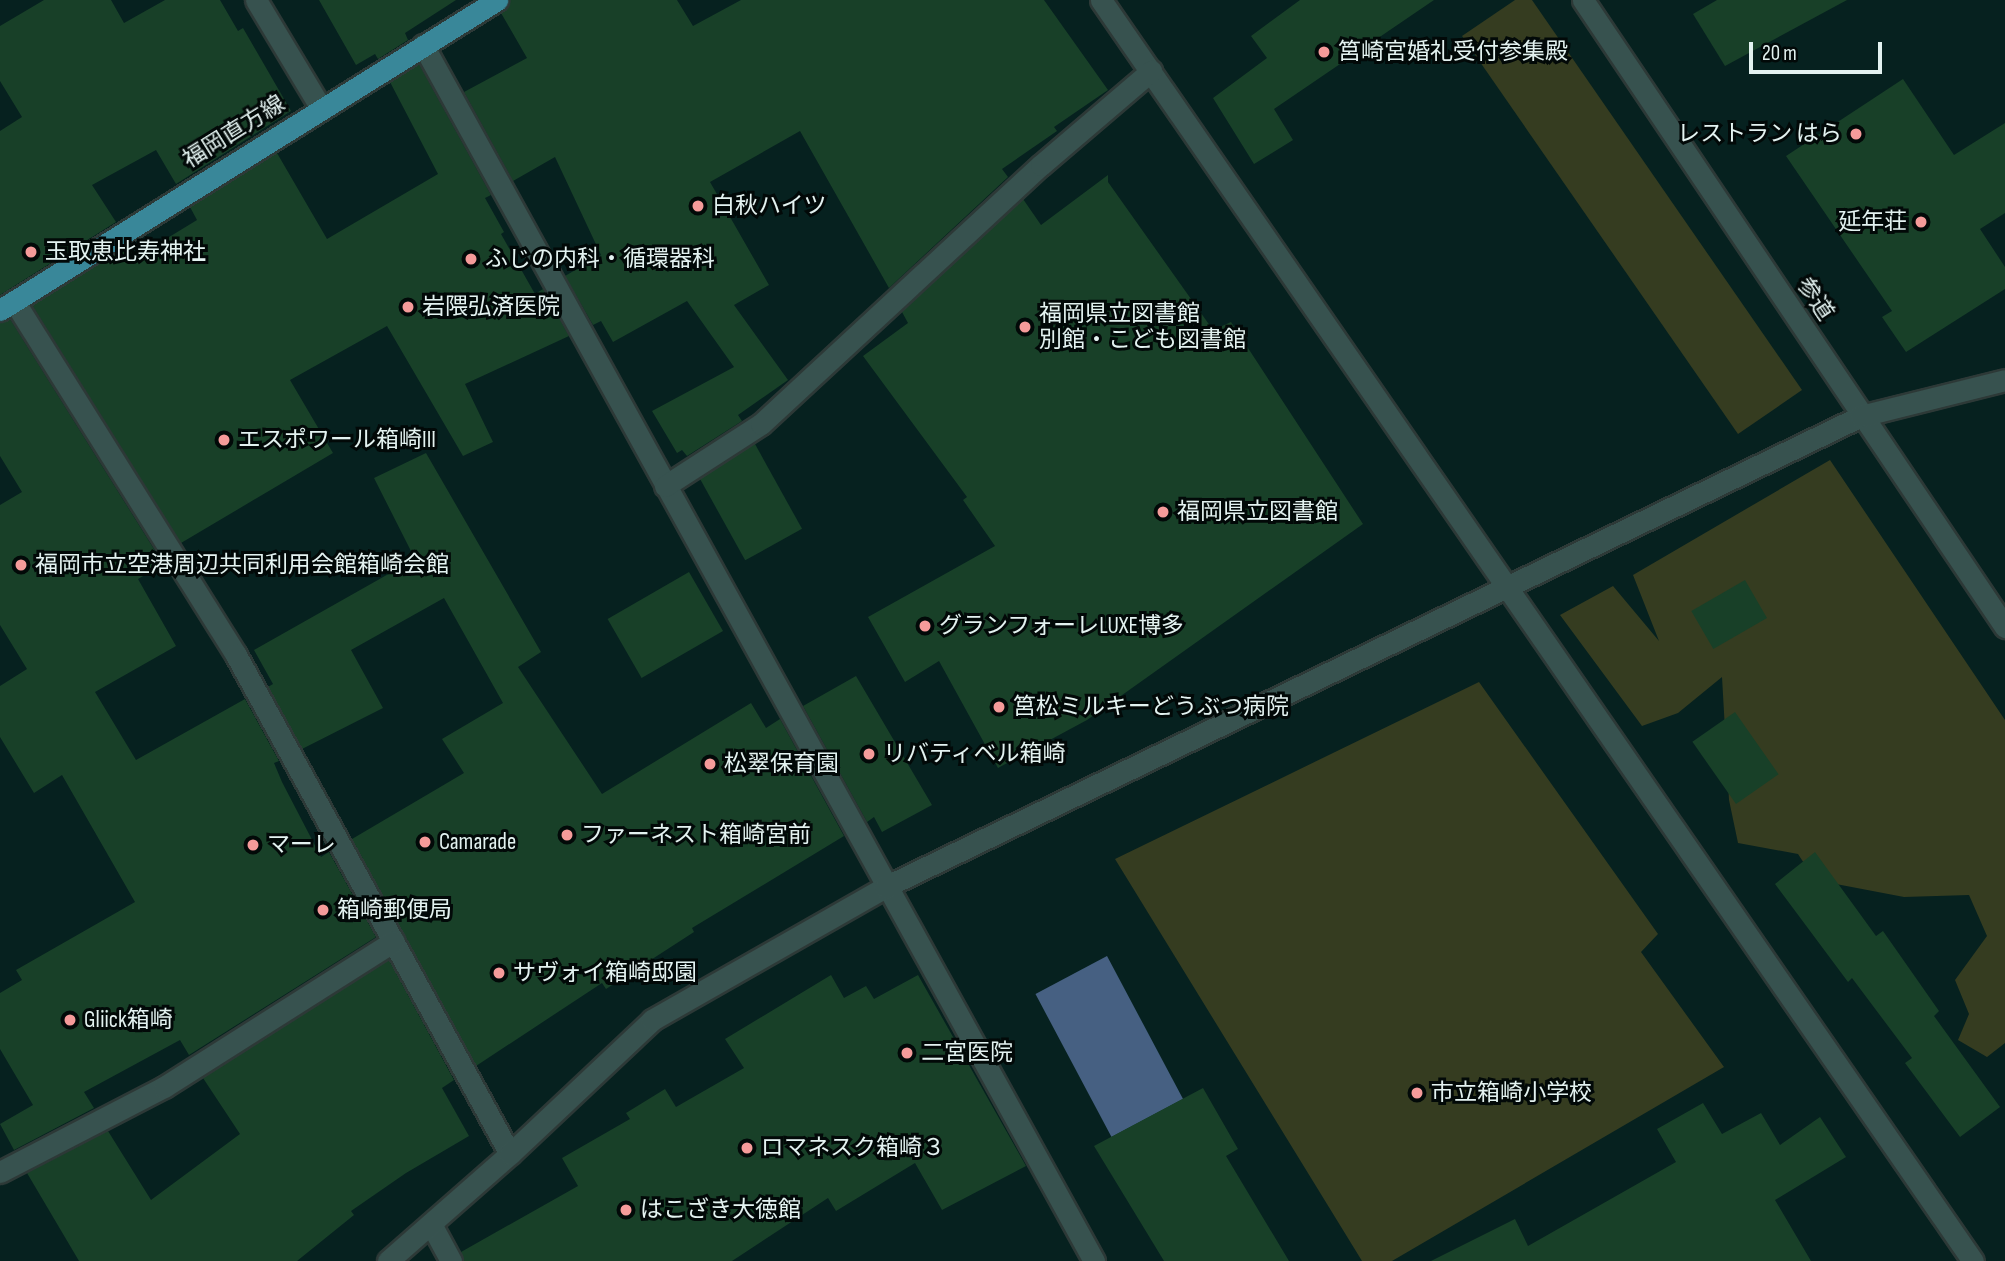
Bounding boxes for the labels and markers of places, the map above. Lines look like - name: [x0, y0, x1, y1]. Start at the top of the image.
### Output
- place label: 筥崎宮婚礼受付参集殿: [1338, 38, 1568, 66]
- marker: 筥崎宮婚礼受付参集殿: [1316, 44, 1332, 60]
- place label: レストラン はら: [1677, 120, 1842, 148]
- marker: レストラン はら: [1848, 126, 1864, 142]
- place label: 白秋ハイツ: [712, 192, 827, 220]
- marker: 白秋ハイツ: [690, 198, 706, 214]
- place label: 延年荘: [1838, 208, 1907, 236]
- marker: 延年荘: [1913, 214, 1929, 230]
- place label: 玉取恵比寿神社: [45, 238, 206, 266]
- marker: 玉取恵比寿神社: [23, 244, 39, 260]
- place label: ふじの内科・循環器科: [485, 245, 715, 273]
- marker: ふじの内科・循環器科: [463, 251, 479, 267]
- place label: 岩隈弘済医院: [422, 293, 560, 321]
- marker: 岩隈弘済医院: [400, 299, 416, 315]
- place label: 福岡県立図書館 別館・こども図書館: [1039, 300, 1246, 354]
- marker: 福岡県立図書館 別館・こども図書館: [1017, 319, 1033, 335]
- place label: エスポワール箱崎III: [238, 426, 436, 454]
- marker: エスポワール箱崎III: [216, 432, 232, 448]
- place label: 福岡県立図書館: [1177, 498, 1338, 526]
- marker: 福岡県立図書館: [1155, 504, 1171, 520]
- place label: 福岡市立空港周辺共同利用会館箱崎会館: [35, 551, 449, 579]
- marker: 福岡市立空港周辺共同利用会館箱崎会館: [13, 557, 29, 573]
- place label: グランフォーレLUXE博多: [939, 612, 1185, 640]
- marker: グランフォーレLUXE博多: [917, 618, 933, 634]
- place label: 筥松ミルキーどうぶつ病院: [1013, 693, 1289, 721]
- marker: 筥松ミルキーどうぶつ病院: [991, 699, 1007, 715]
- place label: リバティベル箱崎: [883, 740, 1067, 768]
- marker: リバティベル箱崎: [861, 746, 877, 762]
- place label: 松翠保育園: [724, 750, 839, 778]
- marker: 松翠保育園: [702, 756, 718, 772]
- place label: ファーネスト箱崎宮前: [581, 821, 811, 849]
- marker: ファーネスト箱崎宮前: [559, 827, 575, 843]
- place label: Camarade: [439, 828, 516, 856]
- place label: マーレ: [267, 831, 336, 859]
- marker: Camarade: [417, 834, 433, 850]
- marker: マーレ: [245, 837, 261, 853]
- place label: 箱崎郵便局: [337, 896, 452, 924]
- marker: 箱崎郵便局: [315, 902, 331, 918]
- place label: サヴォイ箱崎邸園: [513, 959, 697, 987]
- marker: サヴォイ箱崎邸園: [491, 965, 507, 981]
- place label: Gliick箱崎: [84, 1006, 173, 1034]
- marker: Gliick箱崎: [62, 1012, 78, 1028]
- place label: 二宮医院: [921, 1039, 1013, 1067]
- marker: 二宮医院: [899, 1045, 915, 1061]
- place label: 市立箱崎小学校: [1431, 1079, 1592, 1107]
- marker: 市立箱崎小学校: [1409, 1085, 1425, 1101]
- place label: ロマネスク箱崎３: [761, 1134, 945, 1162]
- marker: ロマネスク箱崎３: [739, 1140, 755, 1156]
- place label: はこざき大徳館: [640, 1196, 801, 1224]
- marker: はこざき大徳館: [618, 1202, 634, 1218]

